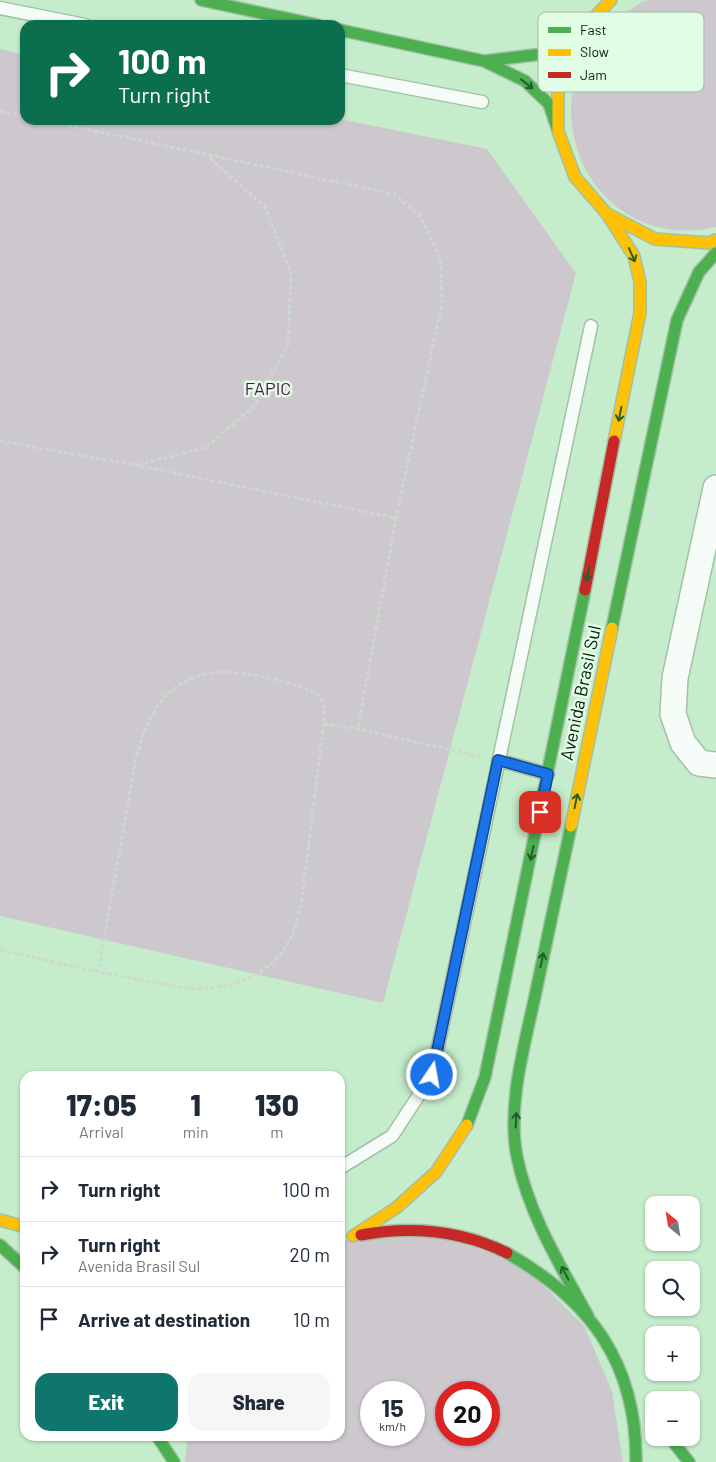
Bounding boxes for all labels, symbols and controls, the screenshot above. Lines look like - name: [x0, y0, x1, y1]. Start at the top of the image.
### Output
- legend: [538, 12, 704, 92]
- text: Fast: [580, 21, 606, 38]
- text: 100 m: [118, 39, 207, 81]
- icon: right: [35, 40, 100, 105]
- text: Slow: [580, 43, 609, 60]
- text: Jam: [580, 66, 607, 83]
- one-way arrow: [520, 78, 533, 89]
- text: Turn right: [118, 81, 211, 107]
- one-way arrow: [628, 247, 637, 262]
- park label: FAPIC: [245, 377, 291, 399]
- one-way arrow: [614, 406, 624, 422]
- one-way arrow: [583, 565, 592, 581]
- street label: Avenida Brasil Sul: [555, 623, 605, 762]
- pin: [519, 791, 561, 833]
- one-way arrow: [572, 794, 581, 810]
- icon: arrive: [526, 798, 554, 826]
- one-way arrow: [527, 845, 536, 861]
- one-way arrow: [538, 953, 548, 969]
- position arrow: [405, 1048, 457, 1100]
- text: 17:05: [66, 1086, 137, 1122]
- text: 1: [190, 1086, 201, 1122]
- text: 130: [255, 1086, 299, 1122]
- one-way arrow: [512, 1112, 521, 1128]
- text: Arrival: [79, 1122, 124, 1141]
- text: min: [183, 1122, 209, 1141]
- text: m: [270, 1122, 283, 1141]
- icon: right: [35, 1175, 63, 1203]
- text: Turn right: [78, 1178, 160, 1201]
- text: 100 m: [282, 1178, 330, 1201]
- north arrow: [645, 1196, 700, 1251]
- map controls: [645, 1196, 700, 1446]
- text: Turn right: [78, 1233, 160, 1256]
- icon: right: [35, 1240, 63, 1268]
- text: 20 m: [290, 1243, 330, 1266]
- text: Avenida Brasil Sul: [78, 1256, 200, 1275]
- button: search: [645, 1261, 700, 1316]
- one-way arrow: [560, 1265, 570, 1280]
- icon: arrive: [35, 1305, 63, 1333]
- text: Arrive at destination: [78, 1308, 250, 1331]
- text: 10 m: [293, 1308, 330, 1331]
- button: +: [645, 1326, 700, 1381]
- button: Exit: [35, 1373, 178, 1431]
- button: Share: [188, 1373, 330, 1431]
- speed limit sign: 20: [435, 1381, 500, 1446]
- button: −: [645, 1391, 700, 1446]
- text: 15: [381, 1392, 404, 1422]
- text: km/h: [379, 1419, 406, 1433]

